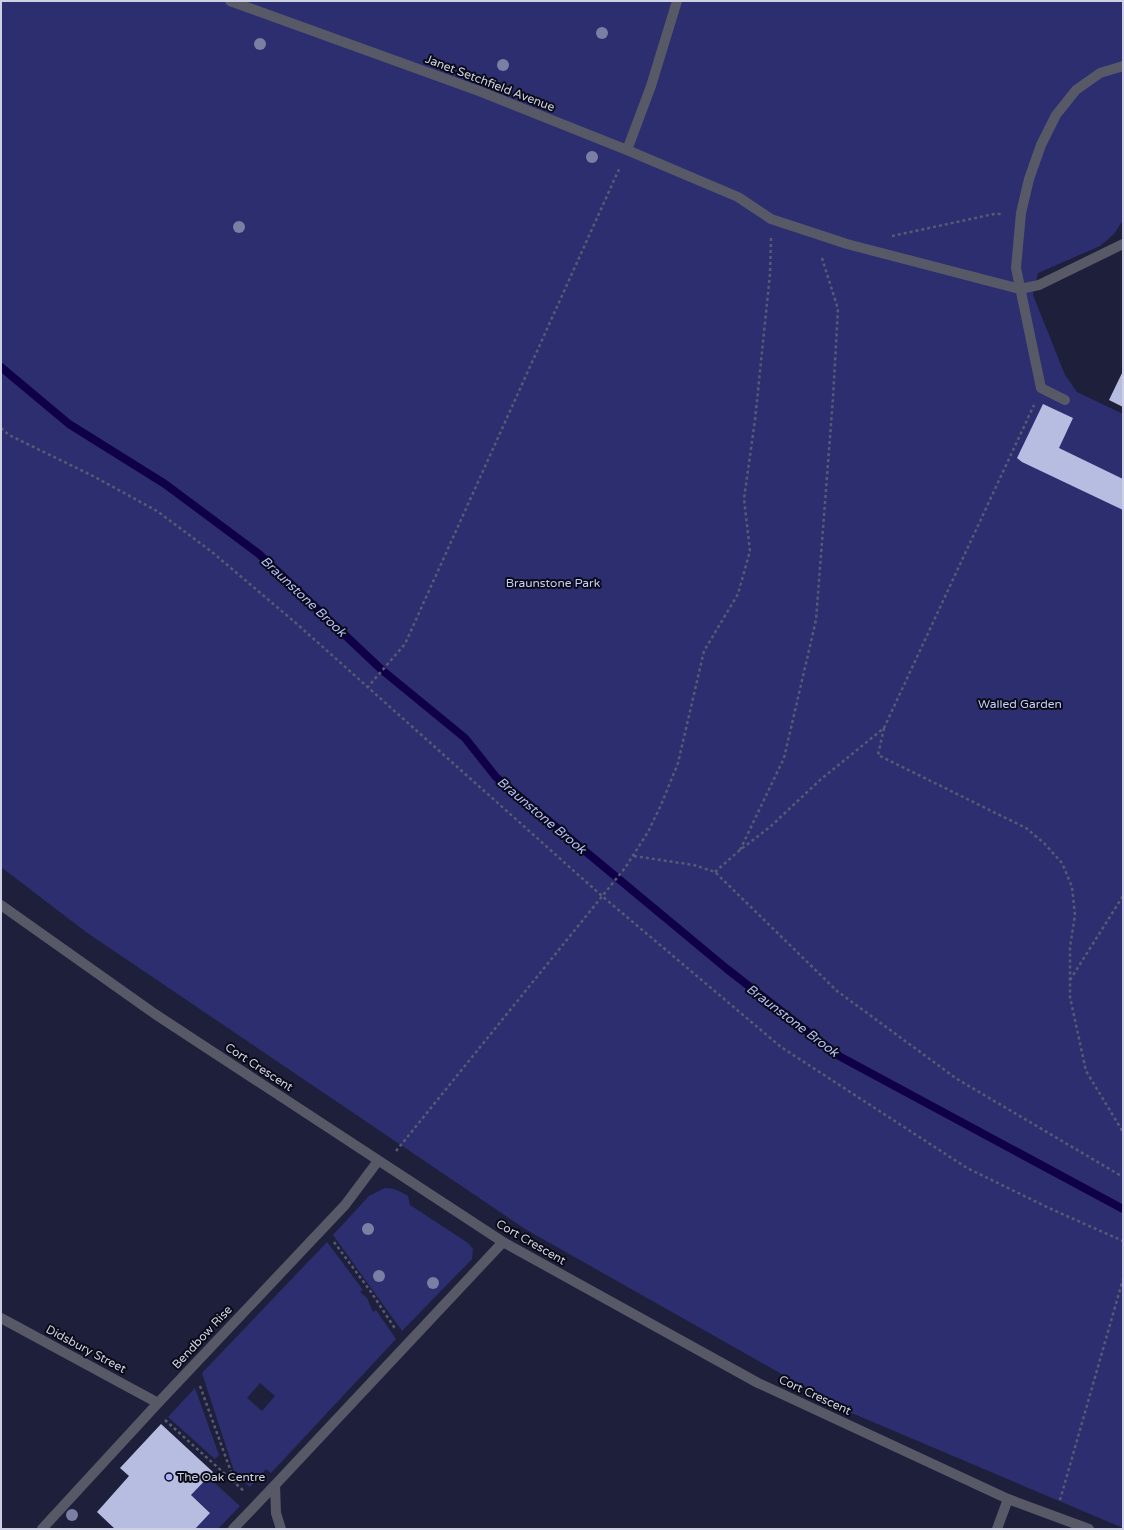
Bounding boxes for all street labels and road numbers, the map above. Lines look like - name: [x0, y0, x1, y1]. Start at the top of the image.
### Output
- street label: Janet Setchfield Avenue: [423, 52, 557, 114]
- street label: Cort Crescent: [223, 1040, 296, 1094]
- street label: Cort Crescent: [494, 1216, 569, 1268]
- street label: Bendbow Rise: [169, 1302, 235, 1372]
- street label: Didsbury Street: [44, 1322, 129, 1376]
- street label: Cort Crescent: [777, 1372, 854, 1418]

